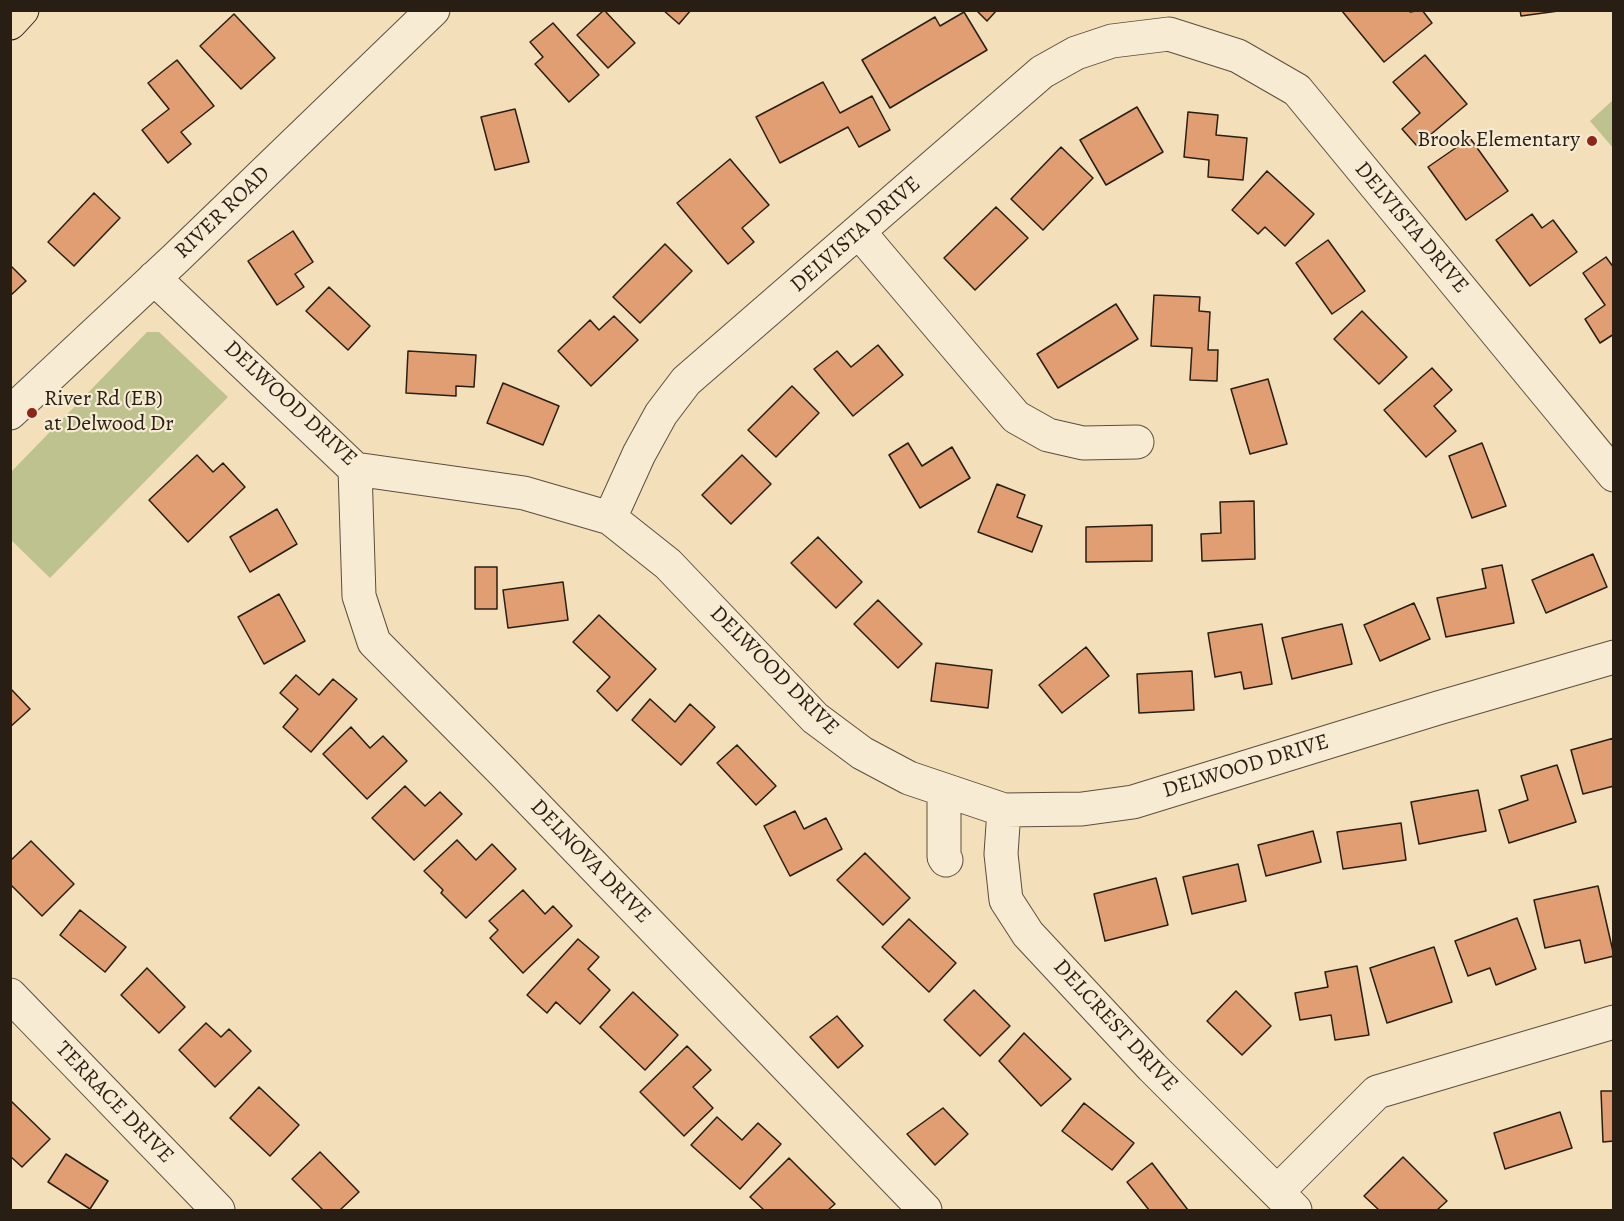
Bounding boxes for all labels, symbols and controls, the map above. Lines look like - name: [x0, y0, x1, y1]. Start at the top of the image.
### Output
- place label: Brook Elementary: [1417, 128, 1580, 154]
- marker: Brook Elementary: [1585, 134, 1599, 148]
- street label: DELVISTA DRIVE: [1348, 157, 1474, 299]
- street label: RIVER ROAD: [170, 161, 276, 265]
- street label: DELVISTA DRIVE: [786, 171, 926, 299]
- street label: DELWOOD DRIVE: [218, 336, 362, 472]
- place label: River Rd (EB) at Delwood Dr: [44, 387, 174, 439]
- marker: River Rd (EB) at Delwood Dr: [25, 406, 39, 420]
- street label: DELWOOD DRIVE: [704, 601, 844, 741]
- street label: DELWOOD DRIVE: [1160, 729, 1332, 805]
- street label: DELNOVA DRIVE: [524, 794, 656, 930]
- street label: DELCREST DRIVE: [1047, 954, 1183, 1098]
- street label: TERRACE DRIVE: [49, 1037, 179, 1169]

